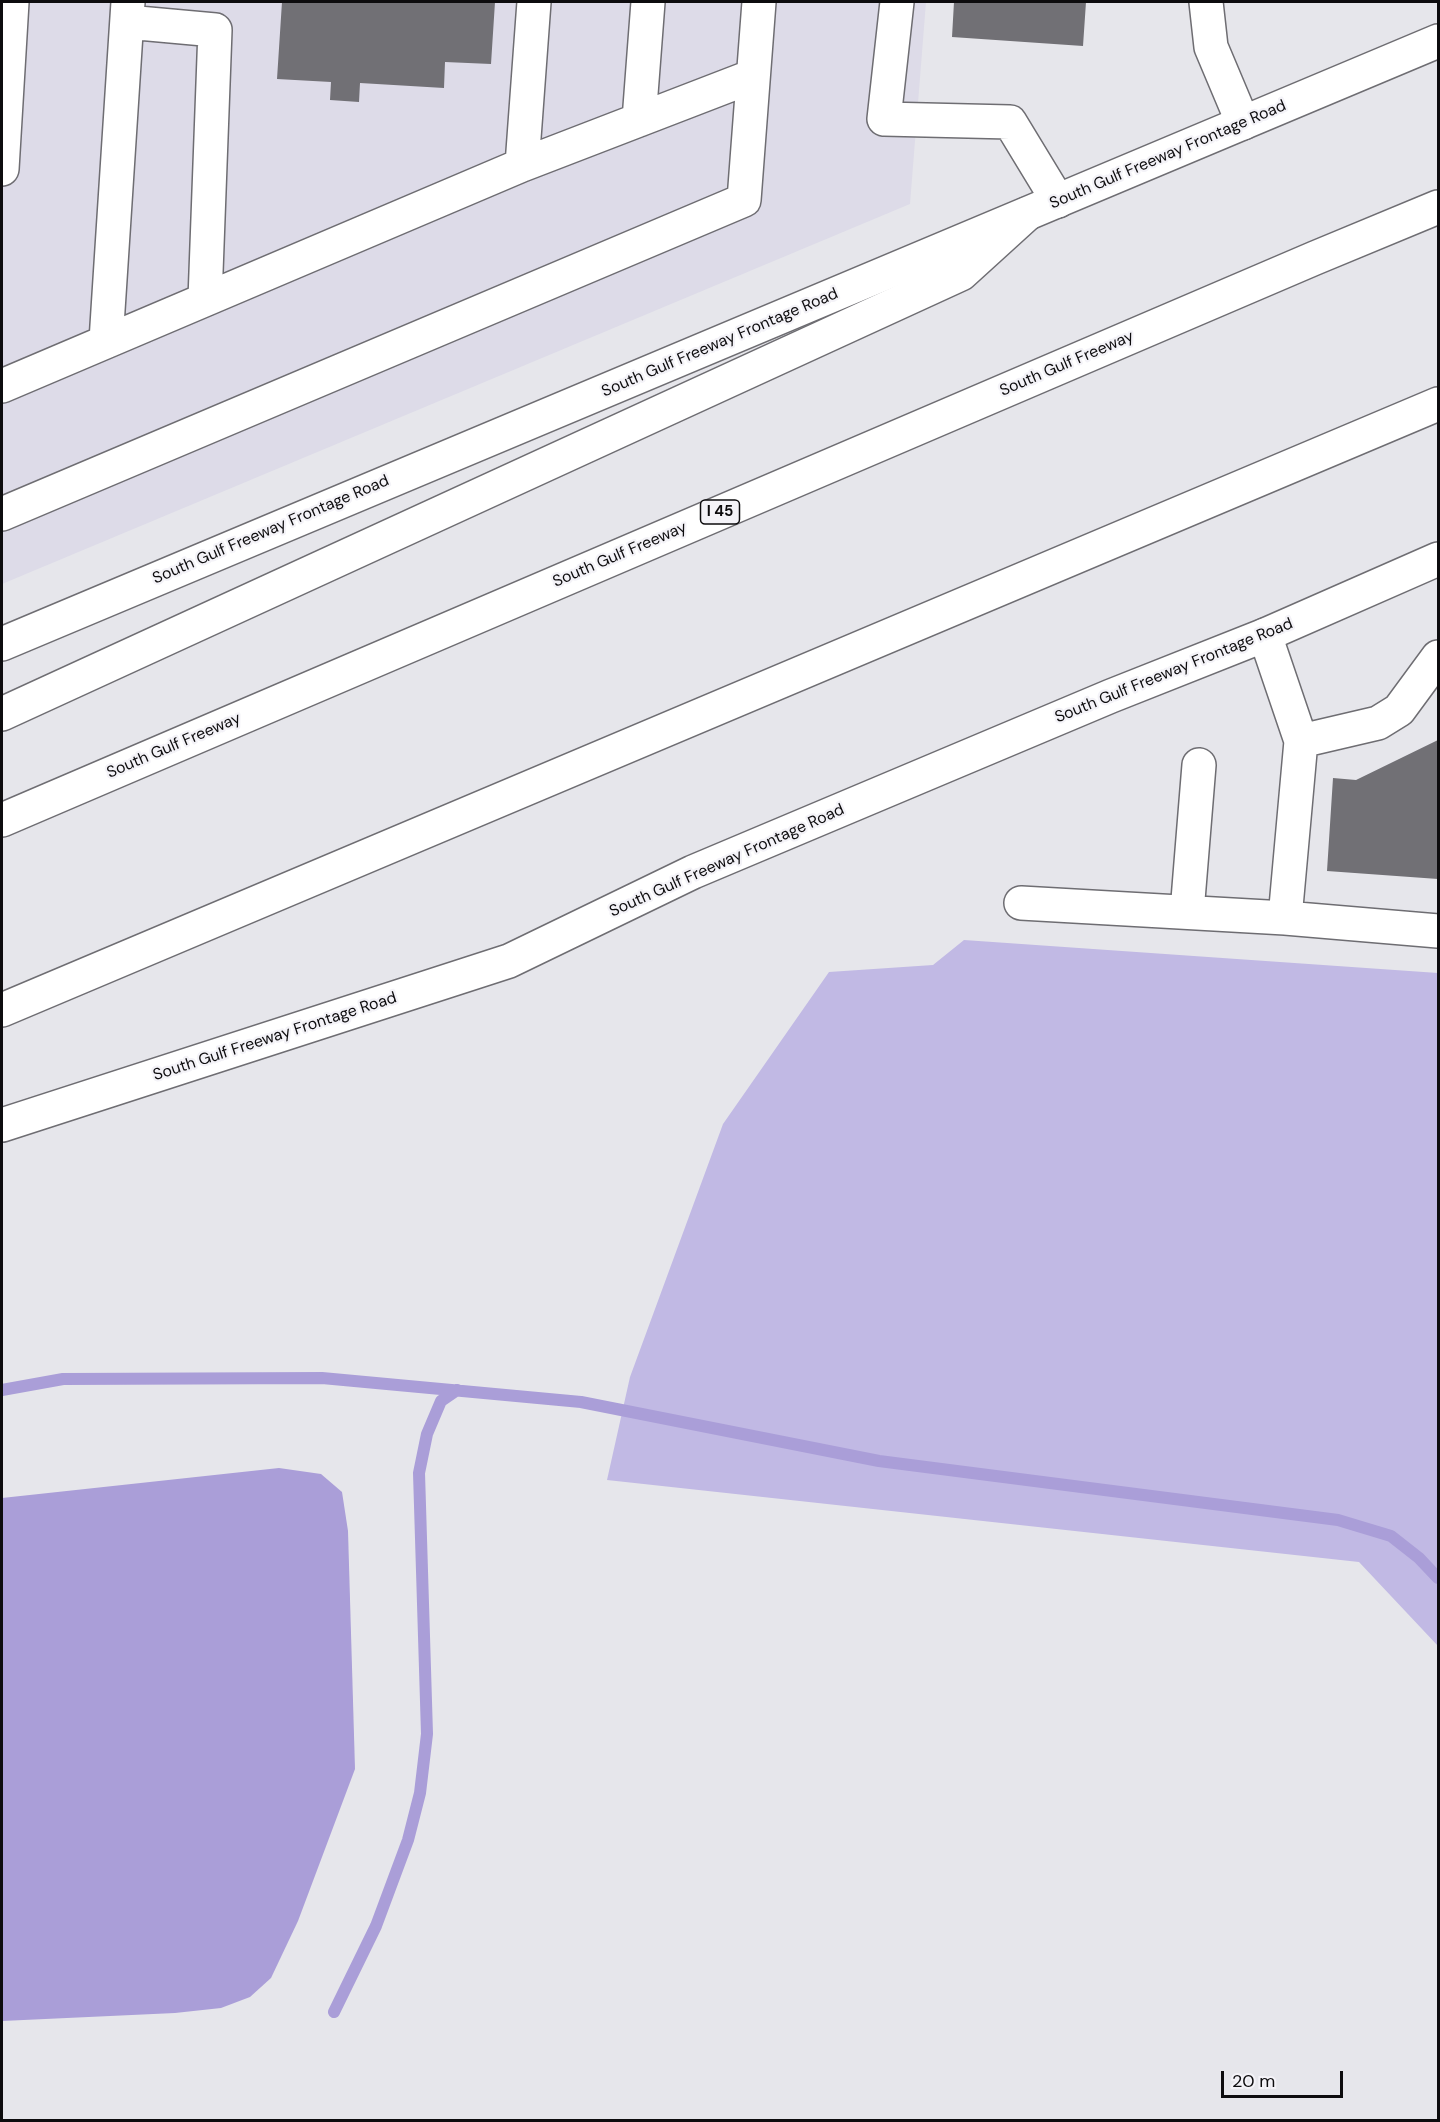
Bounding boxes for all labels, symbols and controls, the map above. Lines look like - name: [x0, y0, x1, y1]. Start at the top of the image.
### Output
- street label: South Gulf Freeway Frontage Road: [1047, 96, 1289, 214]
- street label: South Gulf Freeway Frontage Road: [599, 284, 841, 402]
- street label: South Gulf Freeway: [997, 327, 1137, 401]
- street label: South Gulf Freeway Frontage Road: [150, 471, 392, 589]
- road number: I 45: [700, 500, 740, 524]
- street label: South Gulf Freeway: [550, 518, 690, 592]
- street label: South Gulf Freeway Frontage Road: [1052, 614, 1296, 728]
- street label: South Gulf Freeway: [104, 709, 244, 783]
- street label: South Gulf Freeway Frontage Road: [607, 800, 847, 922]
- street label: South Gulf Freeway Frontage Road: [151, 988, 399, 1086]
- scale bar: [1224, 2059, 1346, 2097]
- text: 20 m: [1232, 2069, 1275, 2093]

